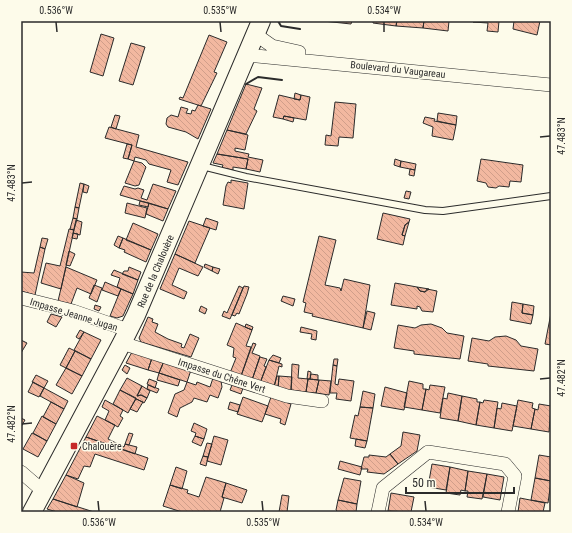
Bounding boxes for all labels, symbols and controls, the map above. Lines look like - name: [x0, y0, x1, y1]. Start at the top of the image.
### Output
- text: 0.536°W: [39, 5, 73, 16]
- text: 0.535°W: [203, 5, 237, 16]
- text: 0.534°W: [367, 5, 401, 16]
- street label: Boulevard du Vaugareau: [350, 59, 446, 80]
- text: 47.483°N: [556, 117, 567, 155]
- text: 47.483°N: [6, 164, 17, 202]
- street label: Rue de la Chalouère: [135, 233, 176, 309]
- street label: Impasse Jeanne Jugan: [29, 296, 119, 333]
- street label: Impasse du Chêne Vert: [177, 356, 267, 395]
- text: 47.482°N: [556, 359, 567, 397]
- text: 47.482°N: [6, 405, 17, 443]
- marker: Chalouère: [69, 441, 79, 451]
- place label: Chalouère: [82, 441, 122, 452]
- scale bar: [406, 469, 514, 495]
- text: 50 m: [412, 476, 436, 490]
- text: 0.536°W: [82, 517, 116, 528]
- text: 0.535°W: [246, 517, 280, 528]
- text: 0.534°W: [409, 517, 443, 528]

